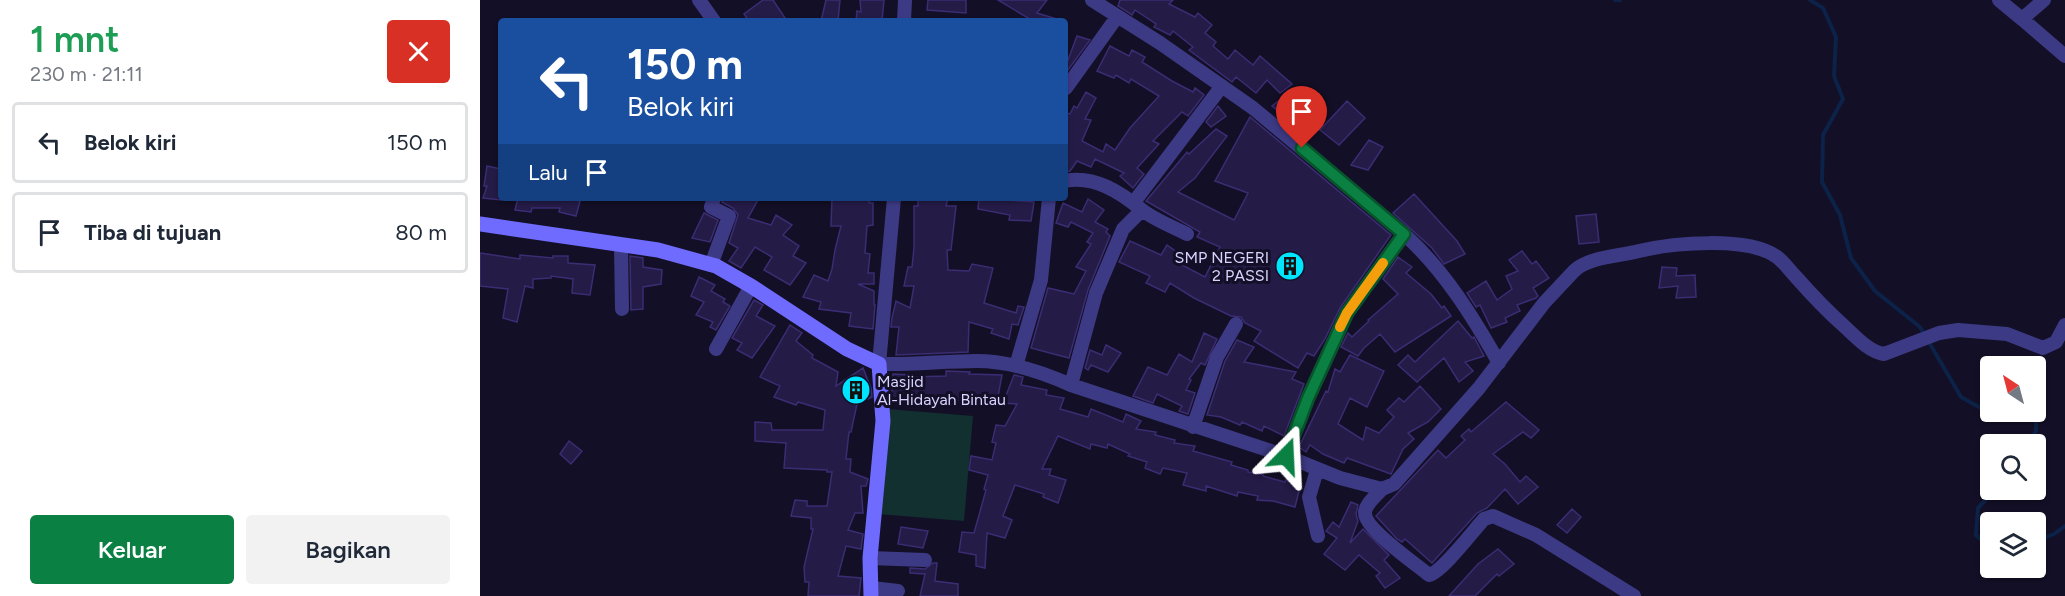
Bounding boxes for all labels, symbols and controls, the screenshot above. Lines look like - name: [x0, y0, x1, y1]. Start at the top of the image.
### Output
- text: 1 mnt: [30, 18, 119, 61]
- button: close: [387, 20, 450, 83]
- text: 150 m: [627, 39, 743, 90]
- icon: left: [528, 42, 606, 120]
- text: 230 m · 21:11: [30, 62, 143, 86]
- pin: [1276, 86, 1327, 148]
- text: Belok kiri: [627, 90, 734, 123]
- icon: arrive: [1285, 95, 1318, 128]
- icon: left: [33, 126, 66, 159]
- text: Belok kiri: [84, 129, 177, 156]
- text: 150 m: [387, 129, 447, 156]
- icon: arrive: [580, 156, 613, 189]
- text: Lalu: [528, 159, 568, 186]
- icon: arrive: [33, 216, 66, 249]
- text: Tiba di tujuan: [84, 219, 221, 246]
- text: 80 m: [395, 219, 447, 246]
- place label: SMP NEGERI 2 PASSI: [1175, 248, 1269, 285]
- building icon: SMP NEGERI 2 PASSI: [1274, 250, 1306, 282]
- north arrow: [1980, 356, 2046, 422]
- map controls: [1980, 356, 2046, 578]
- place label: Masjid Al-Hidayah Bintau: [877, 372, 1006, 409]
- building icon: Masjid Al-Hidayah Bintau: [840, 374, 872, 406]
- position arrow: [1254, 424, 1318, 488]
- button: search: [1980, 434, 2046, 500]
- button: layers: [1980, 512, 2046, 578]
- button: Keluar: [30, 515, 234, 584]
- button: Bagikan: [246, 515, 450, 584]

